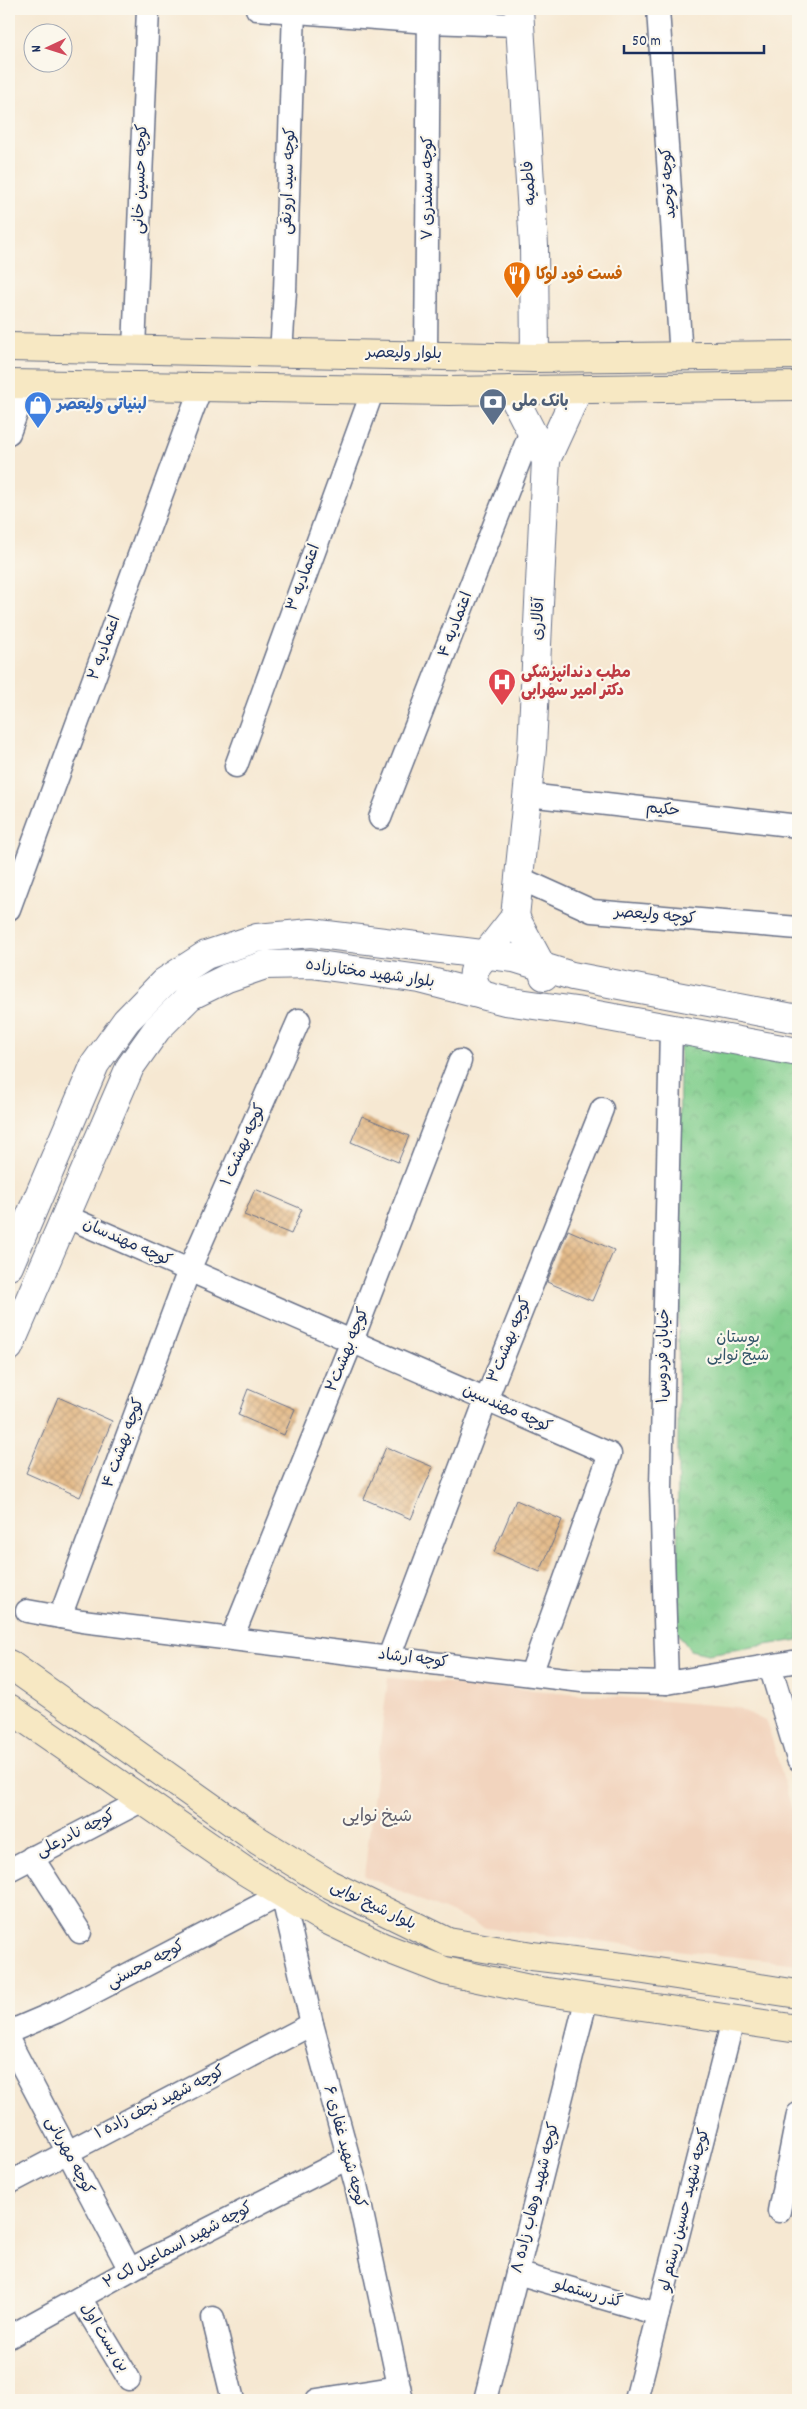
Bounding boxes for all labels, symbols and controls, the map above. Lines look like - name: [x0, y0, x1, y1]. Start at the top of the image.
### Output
- north arrow: [22, 22, 72, 72]
- scale bar: [624, 22, 764, 54]
- text: 50 m: [632, 31, 661, 53]
- text: N: [27, 45, 47, 53]
- street label: کوچه حسین خانی: [128, 123, 154, 235]
- street label: کوچه سید ارونقی: [276, 127, 302, 235]
- street label: کوچه سمندری ۷: [417, 135, 440, 240]
- street label: کوچه توحید: [655, 146, 683, 220]
- street label: فاطمیه: [517, 160, 543, 206]
- restaurant icon: فست فود لوکا: [502, 260, 532, 299]
- place label: فست فود لوکا: [536, 264, 623, 287]
- street label: بلوار ولیعصر: [364, 342, 442, 366]
- bank icon: بانک ملی: [478, 387, 508, 426]
- shop icon: لبنیاتی ولیعصر: [23, 390, 53, 429]
- place label: بانک ملی: [512, 391, 569, 414]
- place label: لبنیاتی ولیعصر: [55, 394, 147, 417]
- street label: اعتمادیه ۳: [281, 541, 327, 615]
- street label: اعتمادیه ۴: [433, 589, 479, 661]
- street label: آقالاری: [526, 596, 552, 641]
- street label: اعتمادیه ۲: [83, 612, 127, 684]
- place label: مطب دندانپزشکی دکتر امیر سهرابی: [521, 662, 631, 703]
- hospital icon: مطب دندانپزشکی دکتر امیر سهرابی: [487, 667, 517, 706]
- street label: حکیم: [645, 797, 681, 823]
- street label: کوچه ولیعصر: [611, 901, 697, 931]
- street label: بلوار شهید مختارزاده: [304, 954, 436, 994]
- street label: کوچه بهشت ۱: [216, 1100, 272, 1190]
- street label: کوچه مهندسان: [79, 1213, 175, 1273]
- street label: کوچه بهشت۳: [482, 1293, 538, 1387]
- street label: کوچه بهشت۲: [321, 1304, 375, 1396]
- street label: خیابان فردوس۱: [652, 1308, 676, 1404]
- park label: بوستان شیخ نوایی: [707, 1327, 769, 1368]
- street label: کوچه مهندسین: [459, 1379, 556, 1439]
- street label: کوچه بهشت ۴: [97, 1395, 151, 1491]
- street label: کوچه ارشاد: [376, 1643, 450, 1675]
- street label: کوچه نادرعلی: [33, 1804, 120, 1864]
- district label: شیخ نوایی: [342, 1805, 412, 1830]
- street label: بلوار شیخ نوایی: [326, 1875, 420, 1937]
- street label: کوچه محسنی: [103, 1935, 189, 1995]
- street label: کوچه شهید نجف زاده ۱: [91, 2060, 229, 2146]
- street label: کوچه شهید غفاری ۶: [317, 2083, 371, 2211]
- street label: کوچه مهربانی: [39, 2113, 99, 2199]
- street label: کوچه شهید وهاب زاده ۸: [506, 2120, 566, 2276]
- street label: کوچه شهید حسین رستم لو: [653, 2126, 716, 2295]
- street label: کوچه شهید اسماعیل لک ۲: [99, 2197, 257, 2295]
- street label: گذر رستملو: [550, 2273, 625, 2315]
- street label: بن بست اول: [74, 2299, 134, 2377]

